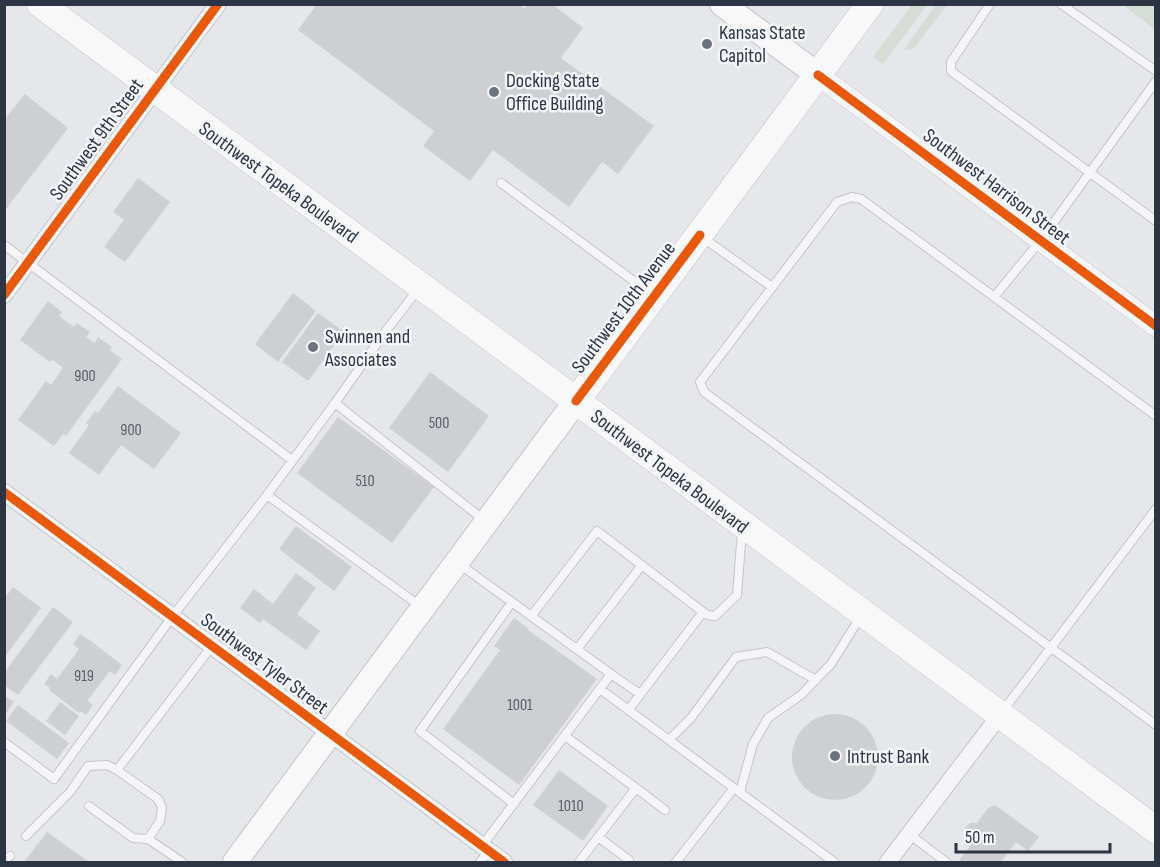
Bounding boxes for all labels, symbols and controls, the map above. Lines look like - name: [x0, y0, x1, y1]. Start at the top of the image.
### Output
- place label: Kansas State Capitol: [719, 21, 806, 68]
- marker: Kansas State Capitol: [700, 37, 714, 51]
- place label: Docking State Office Building: [506, 69, 603, 116]
- street label: Southwest 9th Street: [45, 74, 149, 205]
- marker: Docking State Office Building: [487, 85, 501, 99]
- street label: Southwest Topeka Boulevard: [194, 117, 363, 249]
- street label: Southwest Harrison Street: [918, 124, 1075, 250]
- street label: Southwest 10th Avenue: [567, 237, 681, 378]
- place label: Swinnen and Associates: [324, 325, 410, 372]
- marker: Swinnen and Associates: [306, 340, 320, 354]
- house number: 900: [74, 367, 96, 386]
- street label: Southwest Topeka Boulevard: [586, 405, 753, 539]
- house number: 500: [429, 414, 449, 433]
- house number: 900: [120, 421, 142, 440]
- house number: 510: [355, 472, 375, 491]
- street label: Southwest Tyler Street: [196, 608, 333, 720]
- house number: 919: [74, 667, 94, 686]
- house number: 1001: [507, 696, 533, 715]
- place label: Intrust Bank: [847, 745, 930, 769]
- marker: Intrust Bank: [828, 749, 842, 763]
- house number: 1010: [558, 797, 584, 816]
- scale bar: [956, 816, 1110, 854]
- text: 50 m: [965, 827, 995, 848]

